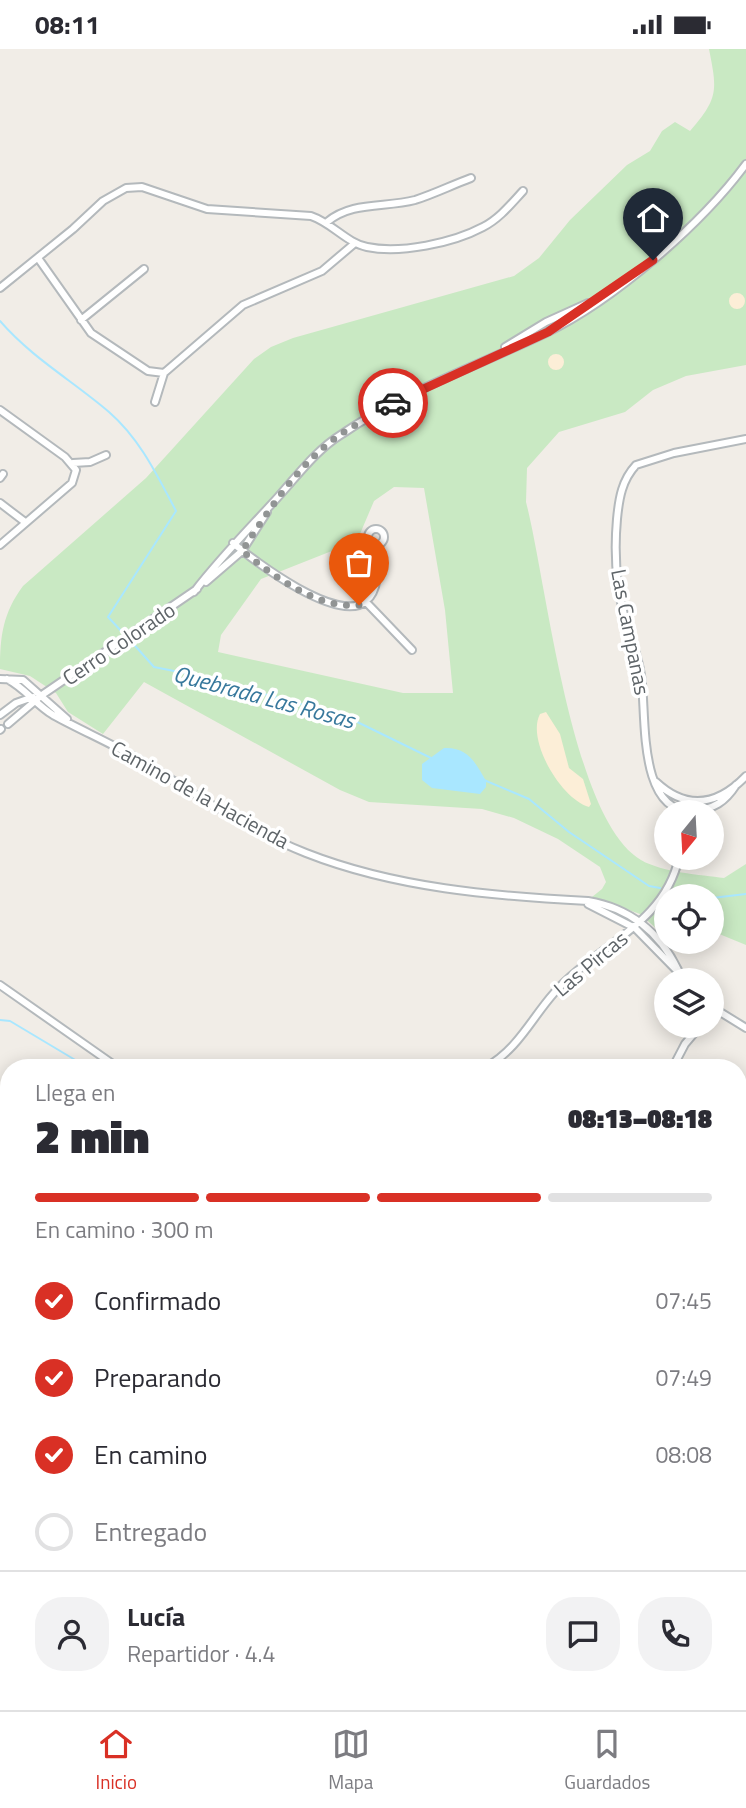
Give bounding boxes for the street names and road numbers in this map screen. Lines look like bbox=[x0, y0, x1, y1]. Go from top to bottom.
street label: Las Campanas bbox=[603, 566, 659, 698]
street label: Cerro Colorado bbox=[56, 594, 181, 693]
street label: Camino de la Hacienda bbox=[106, 732, 296, 857]
street label: Las Pircas bbox=[546, 923, 635, 1004]

